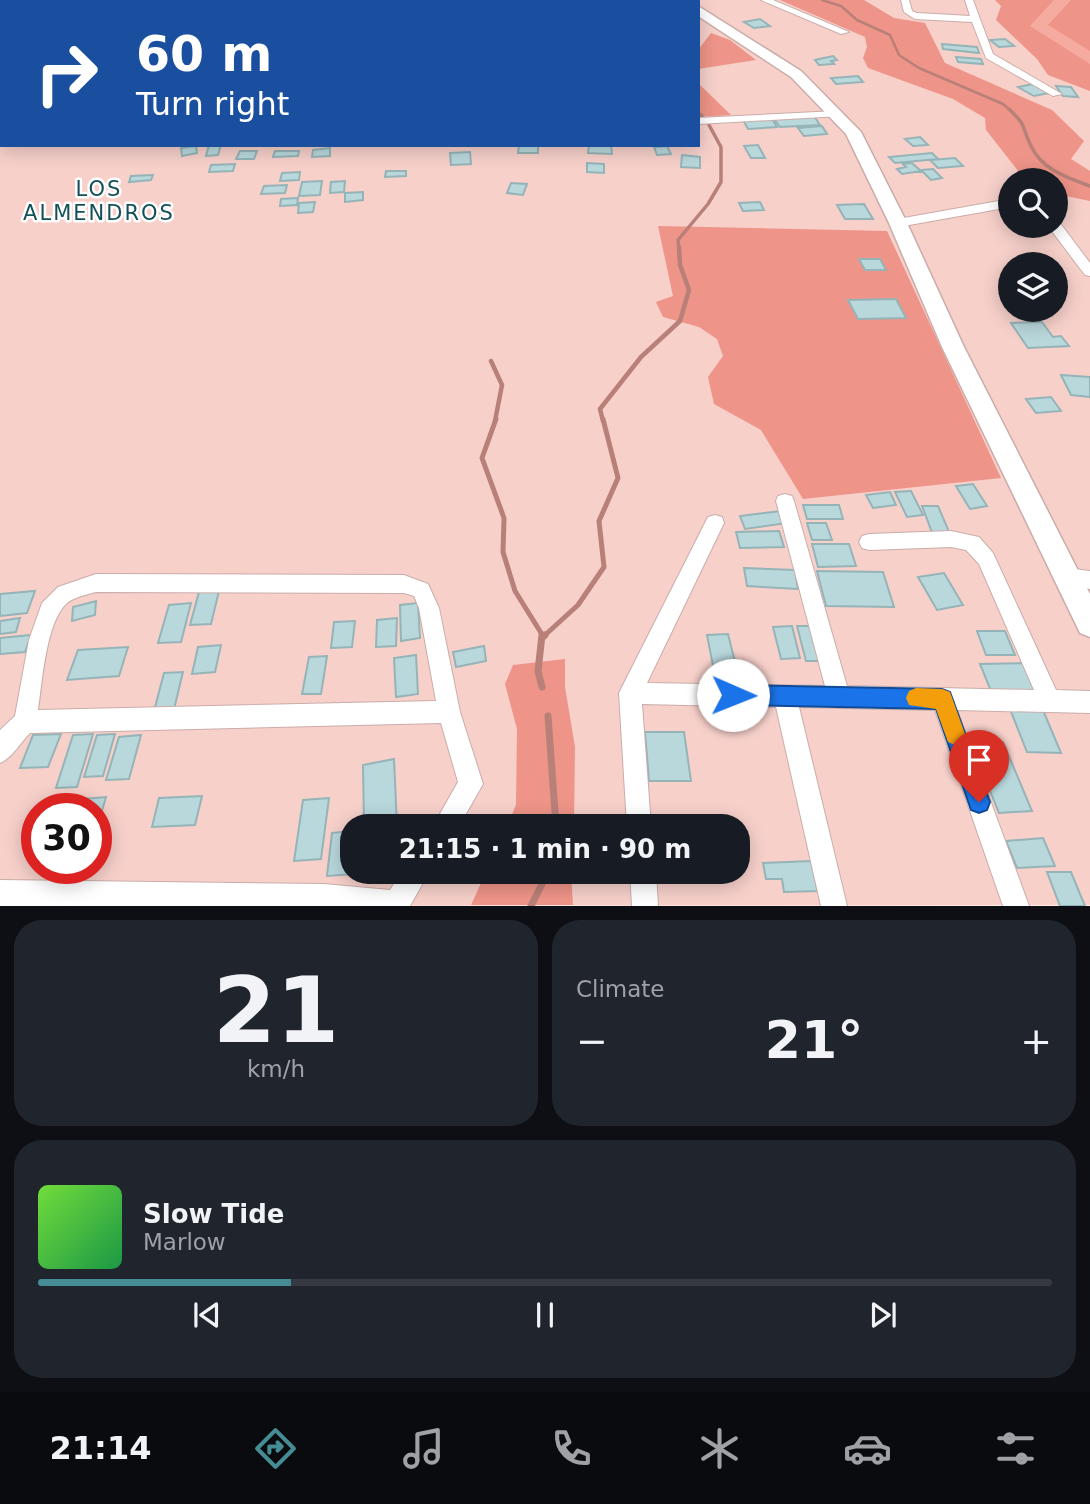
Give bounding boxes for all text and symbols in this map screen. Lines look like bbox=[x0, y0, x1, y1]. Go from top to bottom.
text: 60 m bbox=[136, 26, 272, 83]
icon: right bbox=[21, 28, 112, 119]
text: Turn right bbox=[136, 85, 289, 123]
map controls bbox=[998, 168, 1068, 322]
button: search bbox=[998, 168, 1068, 238]
district label: LOS ALMENDROS bbox=[23, 177, 175, 225]
button: layers bbox=[998, 252, 1068, 322]
position arrow bbox=[696, 658, 770, 732]
pin bbox=[949, 730, 1009, 802]
icon: arrive bbox=[960, 741, 998, 779]
speed limit sign: 30 bbox=[21, 793, 112, 884]
text: 21:15 · 1 min · 90 m bbox=[399, 834, 691, 864]
text: 21 bbox=[213, 958, 339, 1063]
text: Climate bbox=[576, 976, 665, 1002]
text: 21° bbox=[765, 1010, 863, 1070]
text: − bbox=[576, 1019, 608, 1063]
text: + bbox=[1020, 1019, 1052, 1063]
text: km/h bbox=[247, 1056, 305, 1082]
text: Slow Tide bbox=[143, 1199, 284, 1229]
text: Marlow bbox=[143, 1229, 226, 1255]
icon: previous bbox=[188, 1296, 226, 1334]
icon: pause bbox=[526, 1296, 564, 1334]
icon: next bbox=[864, 1296, 902, 1334]
icon: directions bbox=[251, 1424, 300, 1473]
icon: music bbox=[399, 1424, 448, 1473]
icon: phone bbox=[547, 1424, 596, 1473]
icon: climate bbox=[695, 1424, 744, 1473]
icon: car bbox=[843, 1424, 892, 1473]
icon: filters bbox=[991, 1424, 1040, 1473]
text: 21:14 bbox=[50, 1429, 151, 1467]

